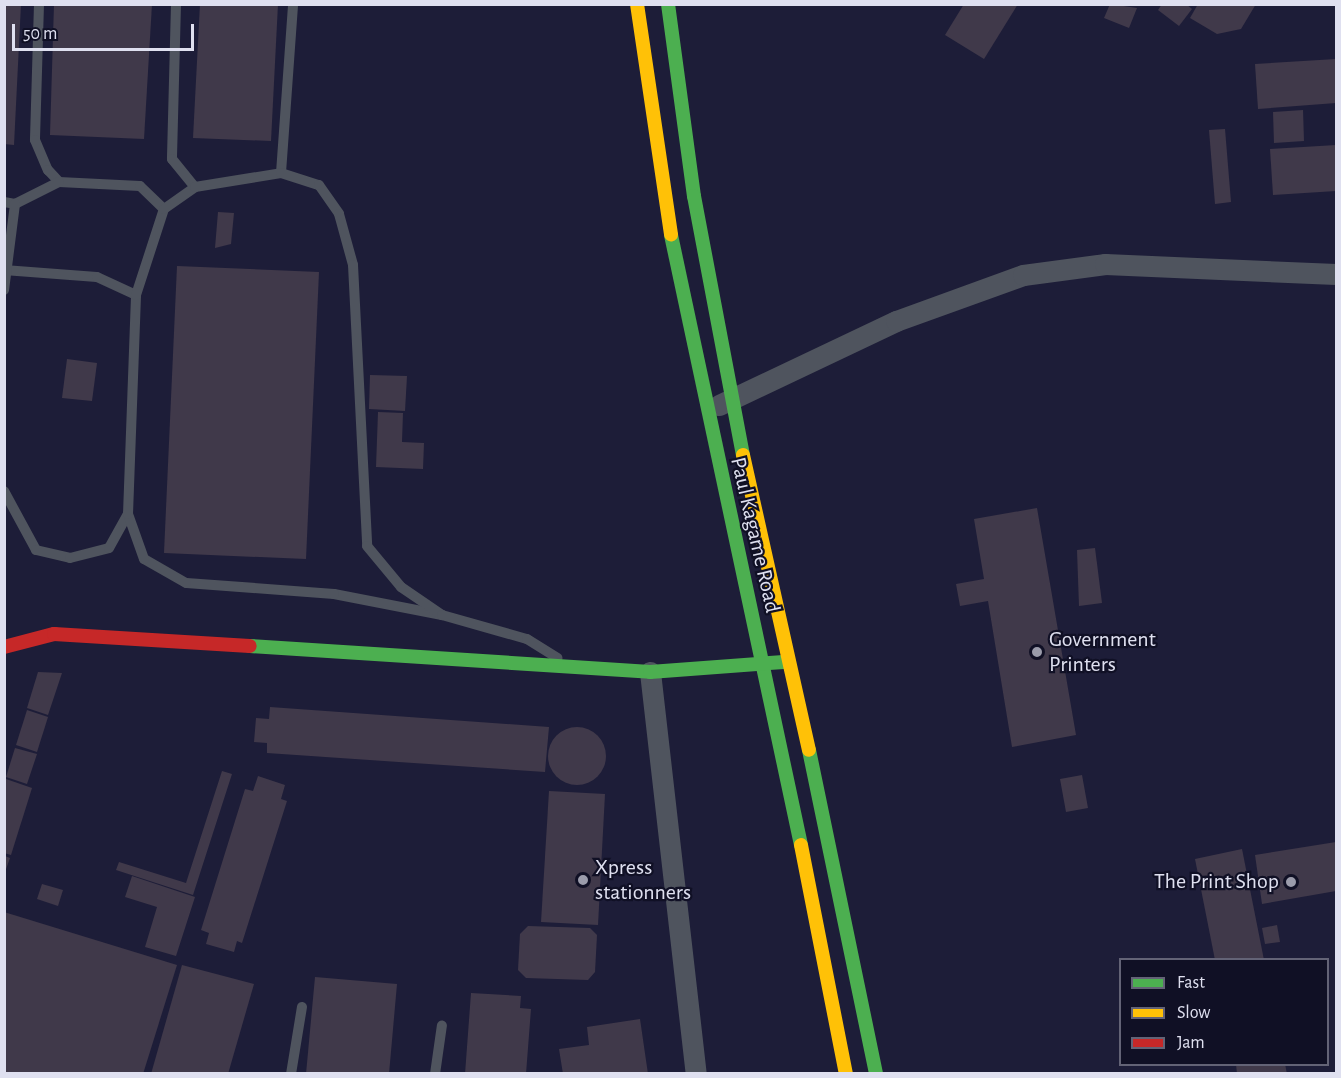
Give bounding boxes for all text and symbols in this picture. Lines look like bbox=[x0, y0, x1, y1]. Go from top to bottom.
scale bar bbox=[15, 12, 196, 50]
text: 50 m bbox=[23, 25, 57, 43]
street label: Paul Kagame Road bbox=[724, 455, 786, 615]
place label: Government Printers bbox=[1049, 626, 1156, 678]
marker: Government Printers bbox=[1030, 645, 1044, 659]
place label: Xpress stationners bbox=[595, 854, 691, 906]
place label: The Print Shop bbox=[1154, 869, 1279, 895]
marker: Xpress stationners bbox=[576, 873, 590, 887]
marker: The Print Shop bbox=[1284, 875, 1298, 889]
legend bbox=[1119, 958, 1329, 1066]
text: Fast bbox=[1177, 974, 1205, 992]
text: Slow bbox=[1177, 1004, 1210, 1022]
text: Jam bbox=[1177, 1034, 1205, 1052]

